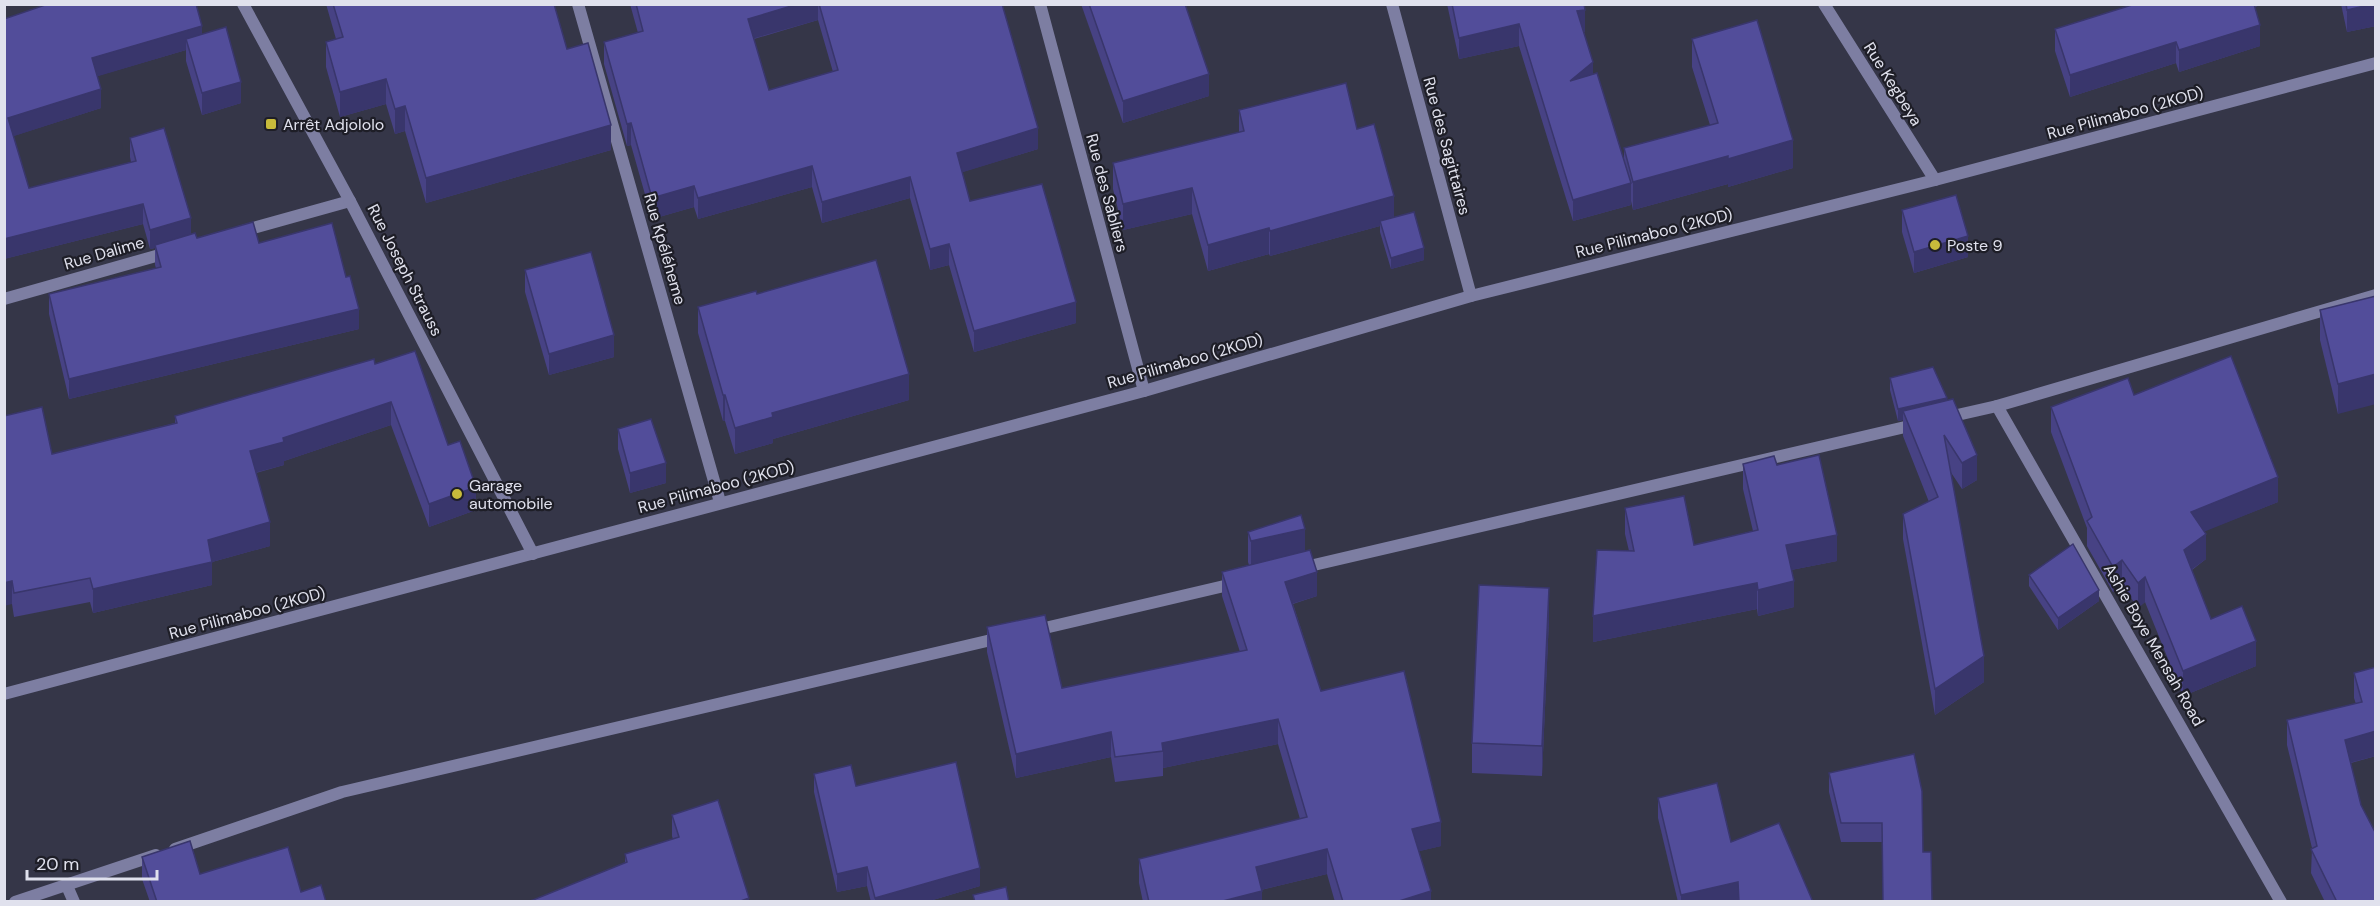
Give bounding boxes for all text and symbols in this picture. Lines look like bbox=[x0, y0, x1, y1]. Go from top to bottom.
street label: Rue Kegbeya bbox=[1859, 38, 1927, 130]
street label: Rue des Sagittaires bbox=[1418, 75, 1476, 217]
street label: Rue Pilimaboo (2KOD) bbox=[2045, 82, 2205, 144]
place label: Arrêt Adjololo bbox=[283, 114, 384, 135]
marker: Arrêt Adjololo bbox=[264, 117, 278, 131]
street label: Rue des Sabliers bbox=[1081, 131, 1133, 255]
street label: Rue Kpéléheme bbox=[639, 191, 691, 307]
street label: Rue Joseph Strauss bbox=[363, 200, 447, 340]
street label: Rue Pilimaboo (2KOD) bbox=[1573, 203, 1735, 263]
street label: Rue Dalime bbox=[61, 232, 147, 274]
place label: Poste 9 bbox=[1947, 235, 2002, 256]
marker: Poste 9 bbox=[1928, 238, 1942, 252]
street label: Rue Pilimaboo (2KOD) bbox=[1105, 329, 1265, 393]
street label: Rue Pilimaboo (2KOD) bbox=[636, 456, 796, 518]
place label: Garage automobile bbox=[469, 475, 553, 514]
marker: Garage automobile bbox=[450, 487, 464, 501]
street label: Ashie Boye Mensah Road bbox=[2099, 560, 2209, 730]
street label: Rue Pilimaboo (2KOD) bbox=[167, 582, 327, 644]
scale bar bbox=[27, 843, 158, 881]
text: 20 m bbox=[36, 852, 79, 876]

